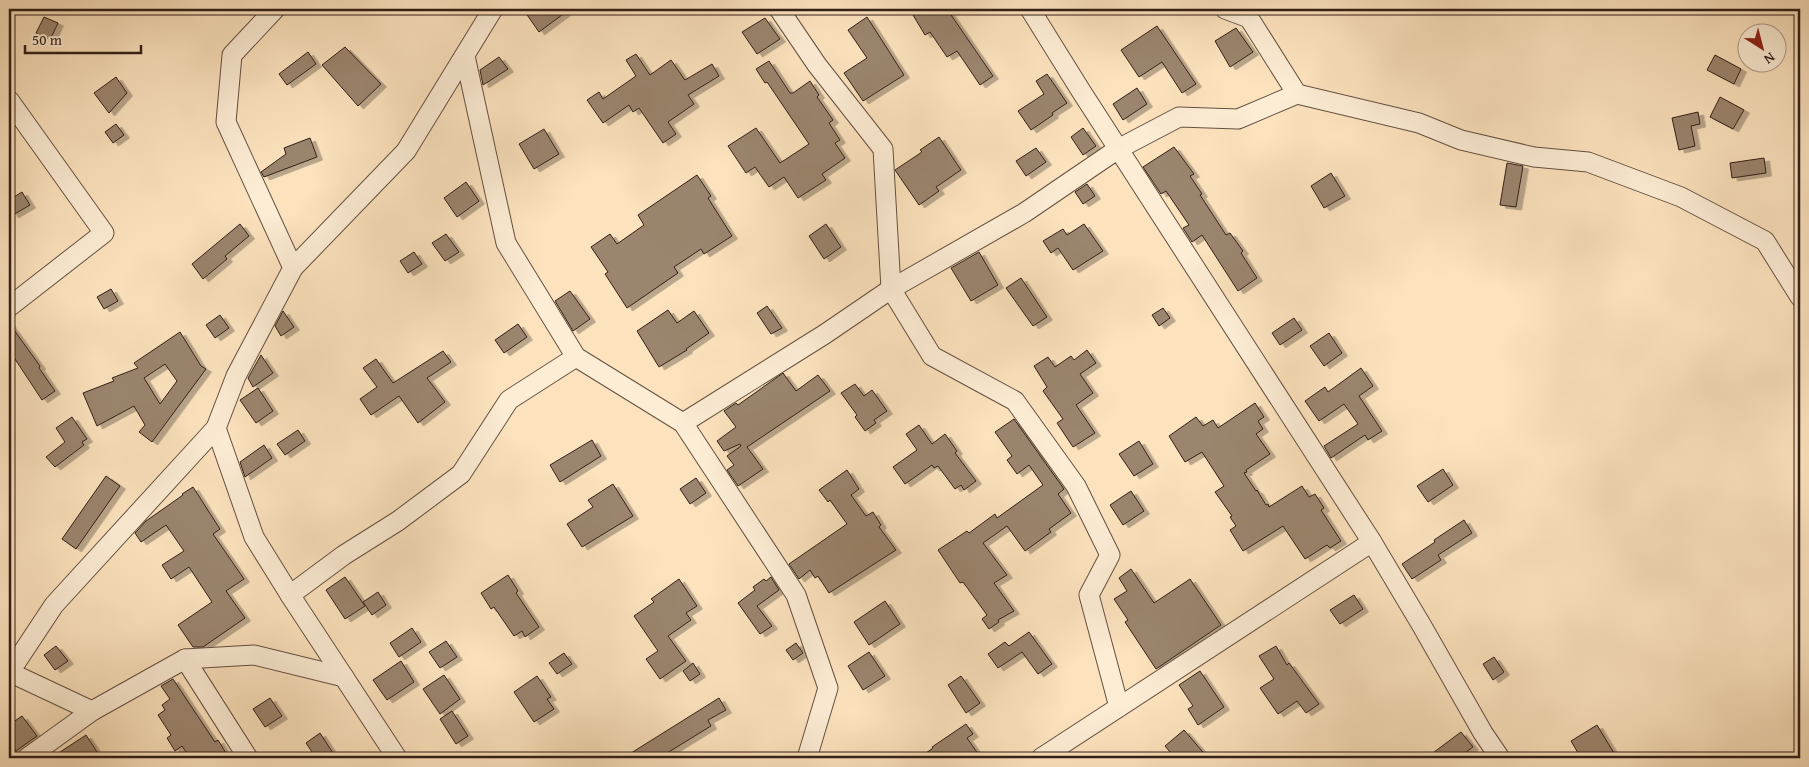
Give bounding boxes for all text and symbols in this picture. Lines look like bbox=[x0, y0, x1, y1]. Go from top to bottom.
scale bar bbox=[25, 22, 141, 54]
north arrow bbox=[1736, 22, 1786, 72]
text: 50 m bbox=[32, 29, 63, 50]
text: N bbox=[1759, 48, 1779, 70]

